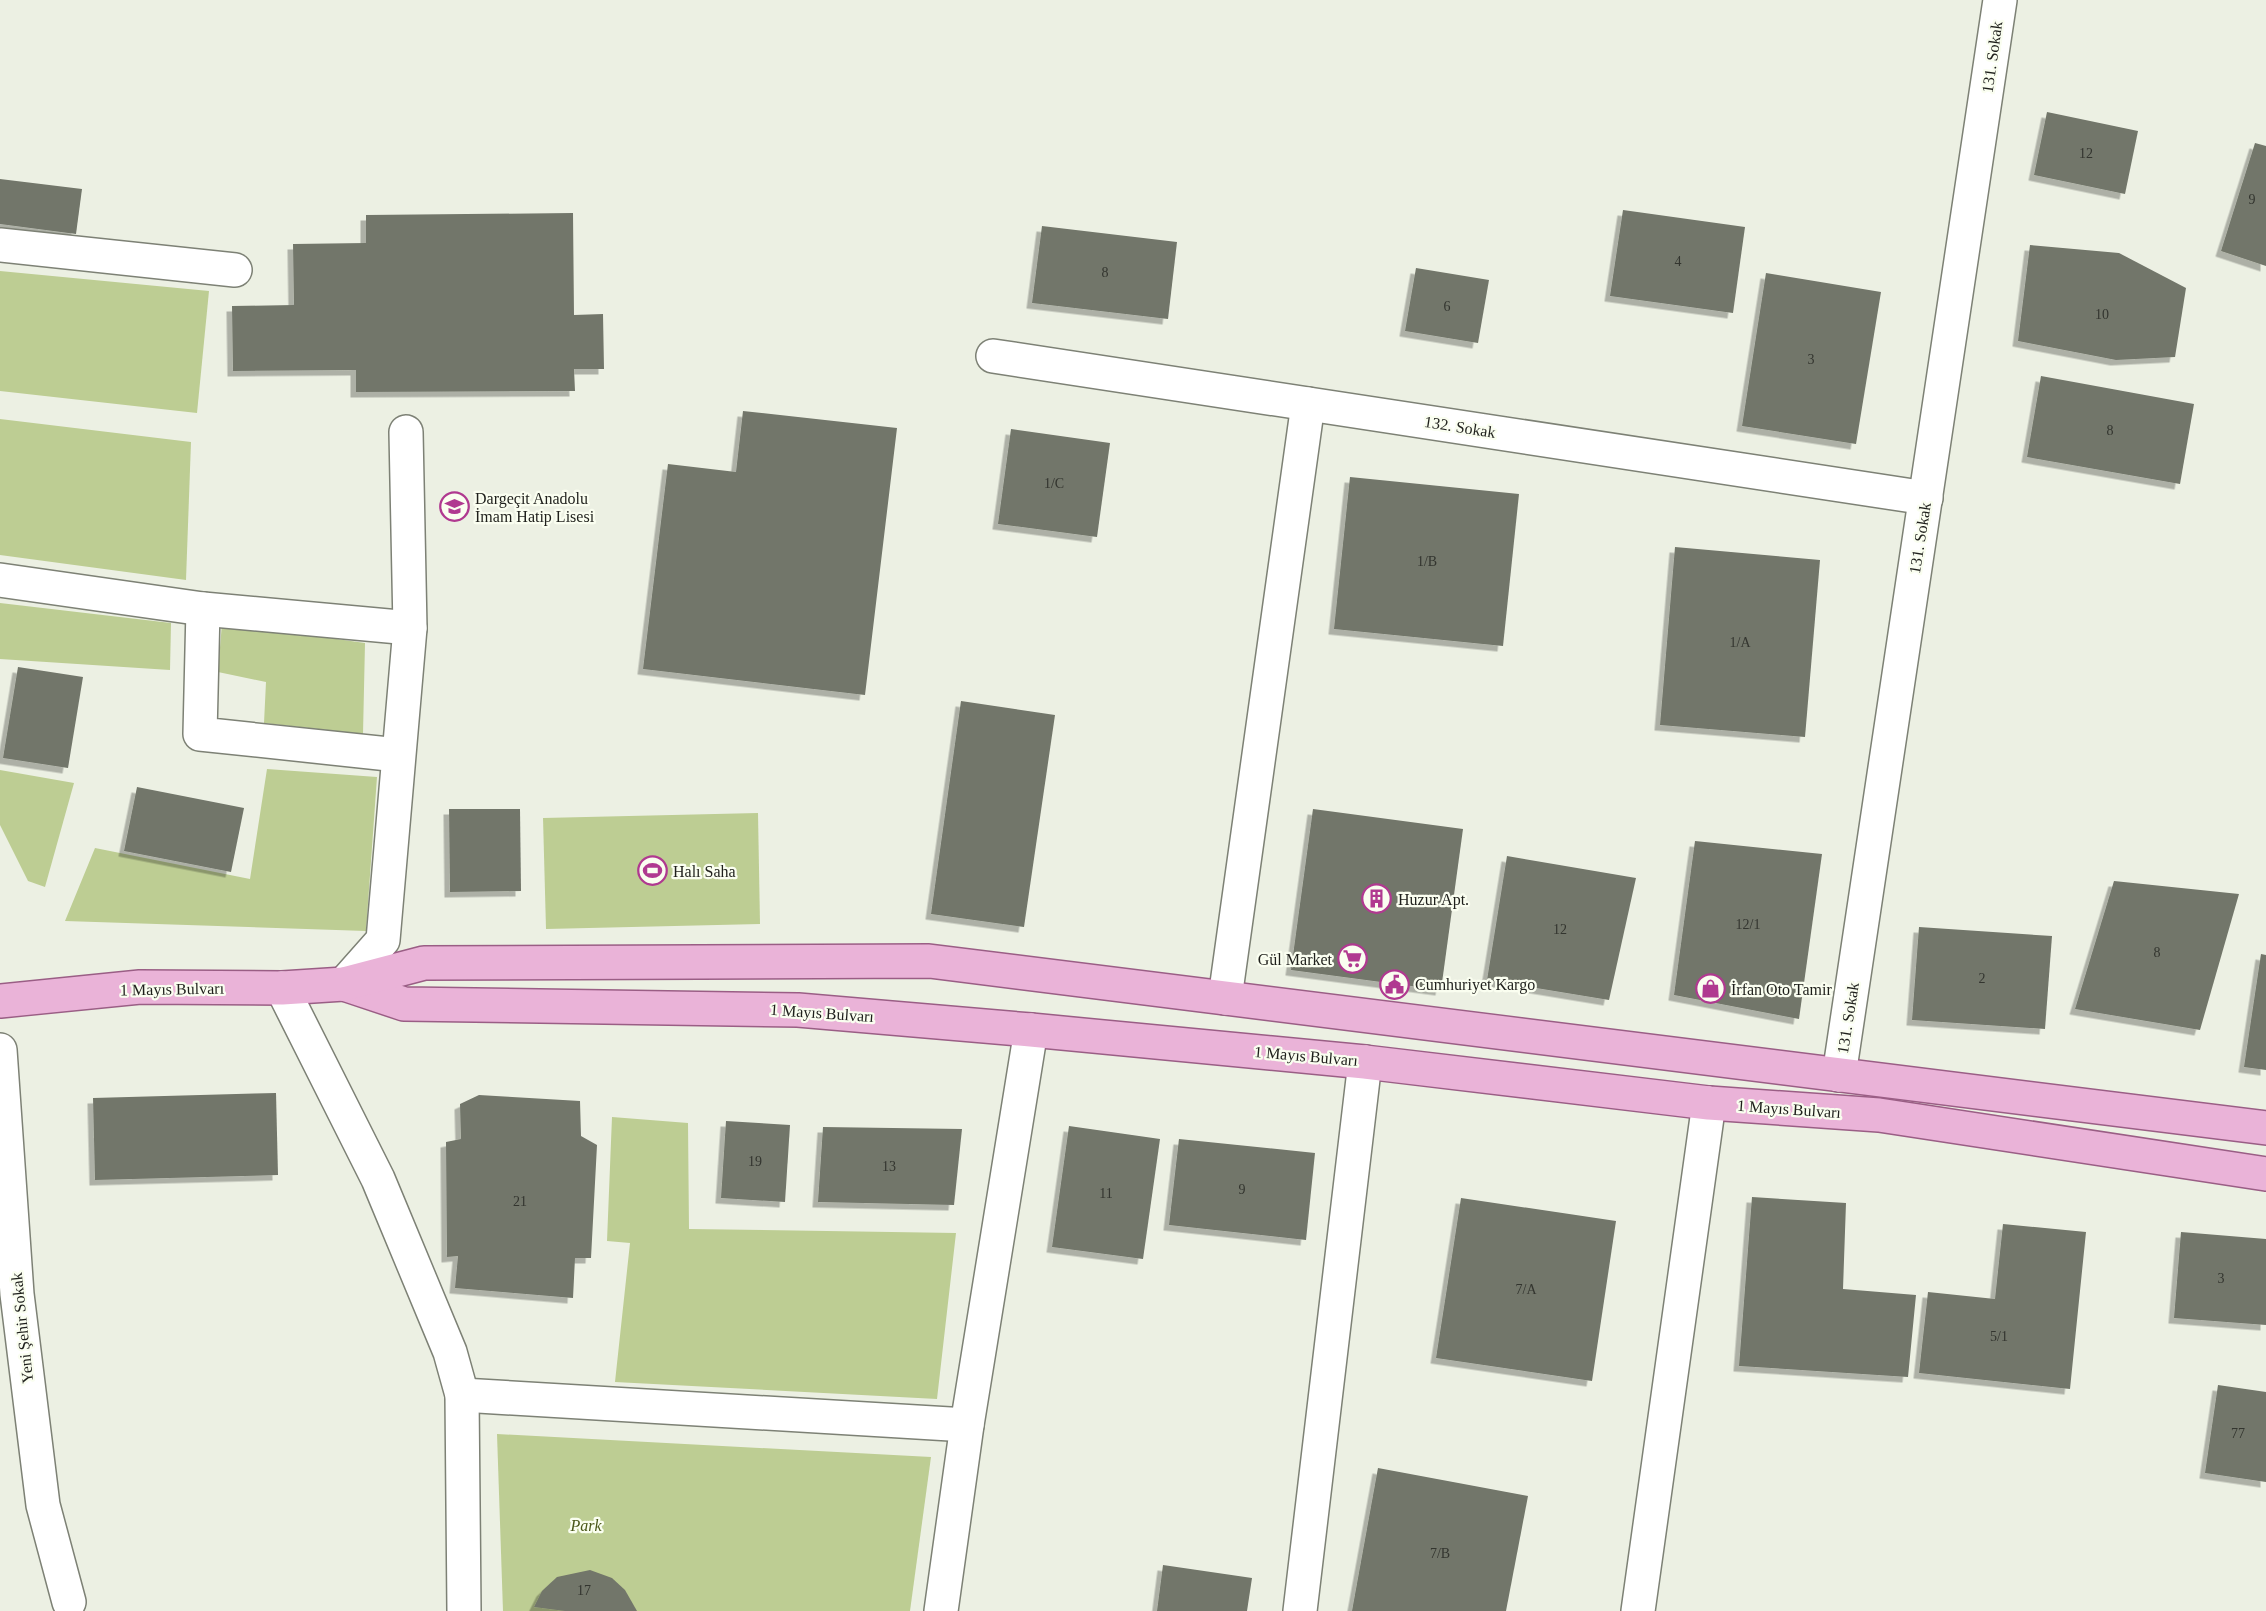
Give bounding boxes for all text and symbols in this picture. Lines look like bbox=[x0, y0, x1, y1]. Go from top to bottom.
street label: 131. Sokak bbox=[1979, 20, 2005, 94]
house number: 12 bbox=[2079, 146, 2093, 161]
house number: 9 bbox=[2249, 192, 2256, 207]
house number: 4 bbox=[1675, 254, 1682, 269]
house number: 8 bbox=[1102, 265, 1109, 280]
house number: 6 bbox=[1444, 299, 1451, 314]
house number: 10 bbox=[2095, 307, 2109, 322]
house number: 3 bbox=[1808, 352, 1815, 367]
street label: 132. Sokak bbox=[1423, 413, 1497, 441]
house number: 8 bbox=[2107, 423, 2114, 438]
house number: 1/C bbox=[1044, 476, 1064, 491]
place label: Dargeçit Anadolu İmam Hatip Lisesi bbox=[475, 490, 595, 526]
school or university icon: Dargeçit Anadolu İmam Hatip Lisesi bbox=[438, 491, 470, 523]
street label: 131. Sokak bbox=[1906, 501, 1934, 575]
house number: 1/B bbox=[1417, 554, 1437, 569]
house number: 1/A bbox=[1730, 635, 1751, 650]
sports icon: Halı Saha bbox=[636, 855, 668, 887]
place label: Halı Saha bbox=[673, 863, 736, 880]
building icon: Huzur Apt. bbox=[1361, 883, 1393, 915]
place label: Huzur Apt. bbox=[1398, 891, 1469, 909]
house number: 12/1 bbox=[1736, 917, 1760, 932]
house number: 12 bbox=[1553, 922, 1567, 937]
supermarket icon: Gül Market bbox=[1337, 943, 1369, 975]
house number: 8 bbox=[2154, 945, 2161, 960]
place label: Gül Market bbox=[1258, 951, 1333, 968]
public building icon: Cumhuriyet Kargo bbox=[1378, 968, 1410, 1000]
house number: 2 bbox=[1979, 971, 1986, 986]
shop icon: İrfan Oto Tamir bbox=[1694, 973, 1726, 1005]
place label: Cumhuriyet Kargo bbox=[1415, 976, 1535, 994]
street label: 1 Mayıs Bulvarı bbox=[120, 980, 225, 999]
place label: İrfan Oto Tamir bbox=[1731, 981, 1832, 998]
street label: 131. Sokak bbox=[1834, 981, 1862, 1055]
street label: 1 Mayıs Bulvarı bbox=[769, 1001, 875, 1026]
street label: 1 Mayıs Bulvarı bbox=[1253, 1043, 1359, 1070]
street label: 1 Mayıs Bulvarı bbox=[1736, 1097, 1842, 1122]
house number: 19 bbox=[748, 1154, 762, 1169]
house number: 13 bbox=[882, 1159, 896, 1174]
house number: 9 bbox=[1239, 1182, 1246, 1197]
house number: 11 bbox=[1099, 1186, 1113, 1201]
house number: 21 bbox=[513, 1194, 527, 1209]
house number: 3 bbox=[2218, 1271, 2225, 1286]
street label: Yeni Şehir Sokak bbox=[8, 1272, 37, 1384]
house number: 7/A bbox=[1516, 1282, 1537, 1297]
house number: 5/1 bbox=[1990, 1329, 2008, 1344]
house number: 77 bbox=[2231, 1426, 2245, 1441]
park label: Park bbox=[569, 1517, 602, 1534]
house number: 7/B bbox=[1430, 1546, 1450, 1561]
house number: 17 bbox=[577, 1583, 591, 1598]

